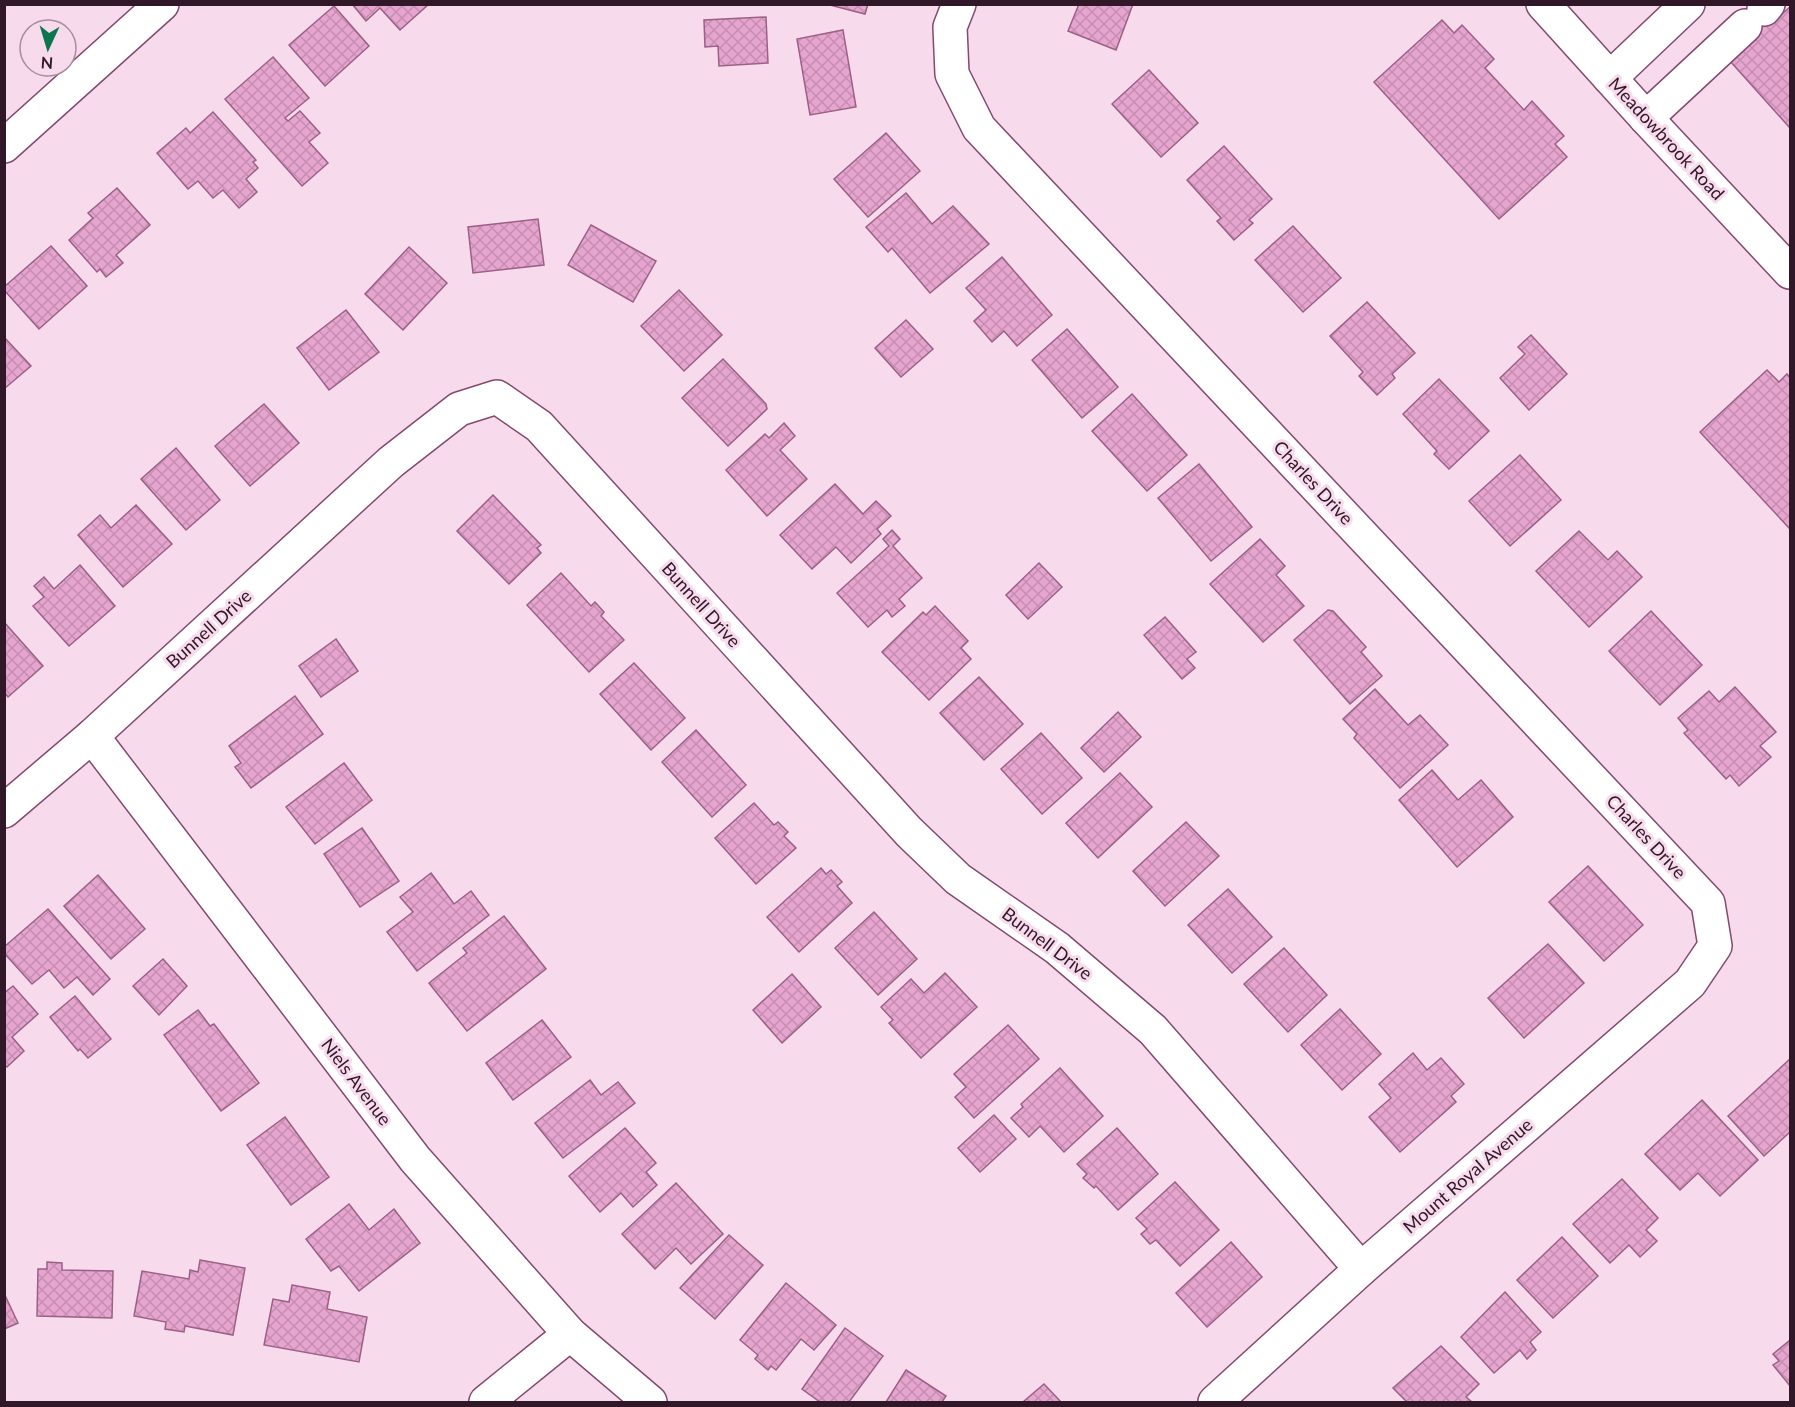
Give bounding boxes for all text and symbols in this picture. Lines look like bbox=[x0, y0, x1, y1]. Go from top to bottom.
north arrow bbox=[18, 18, 78, 78]
text: N bbox=[40, 54, 54, 73]
street label: Meadowbrook Road bbox=[1604, 72, 1729, 204]
street label: Charles Drive bbox=[1269, 436, 1358, 529]
street label: Bunnell Drive bbox=[658, 557, 746, 651]
street label: Bunnell Drive bbox=[161, 584, 255, 672]
street label: Charles Drive bbox=[1602, 790, 1691, 883]
street label: Bunnell Drive bbox=[998, 902, 1097, 984]
street label: Niels Avenue bbox=[317, 1034, 397, 1129]
street label: Mount Royal Avenue bbox=[1398, 1113, 1537, 1237]

